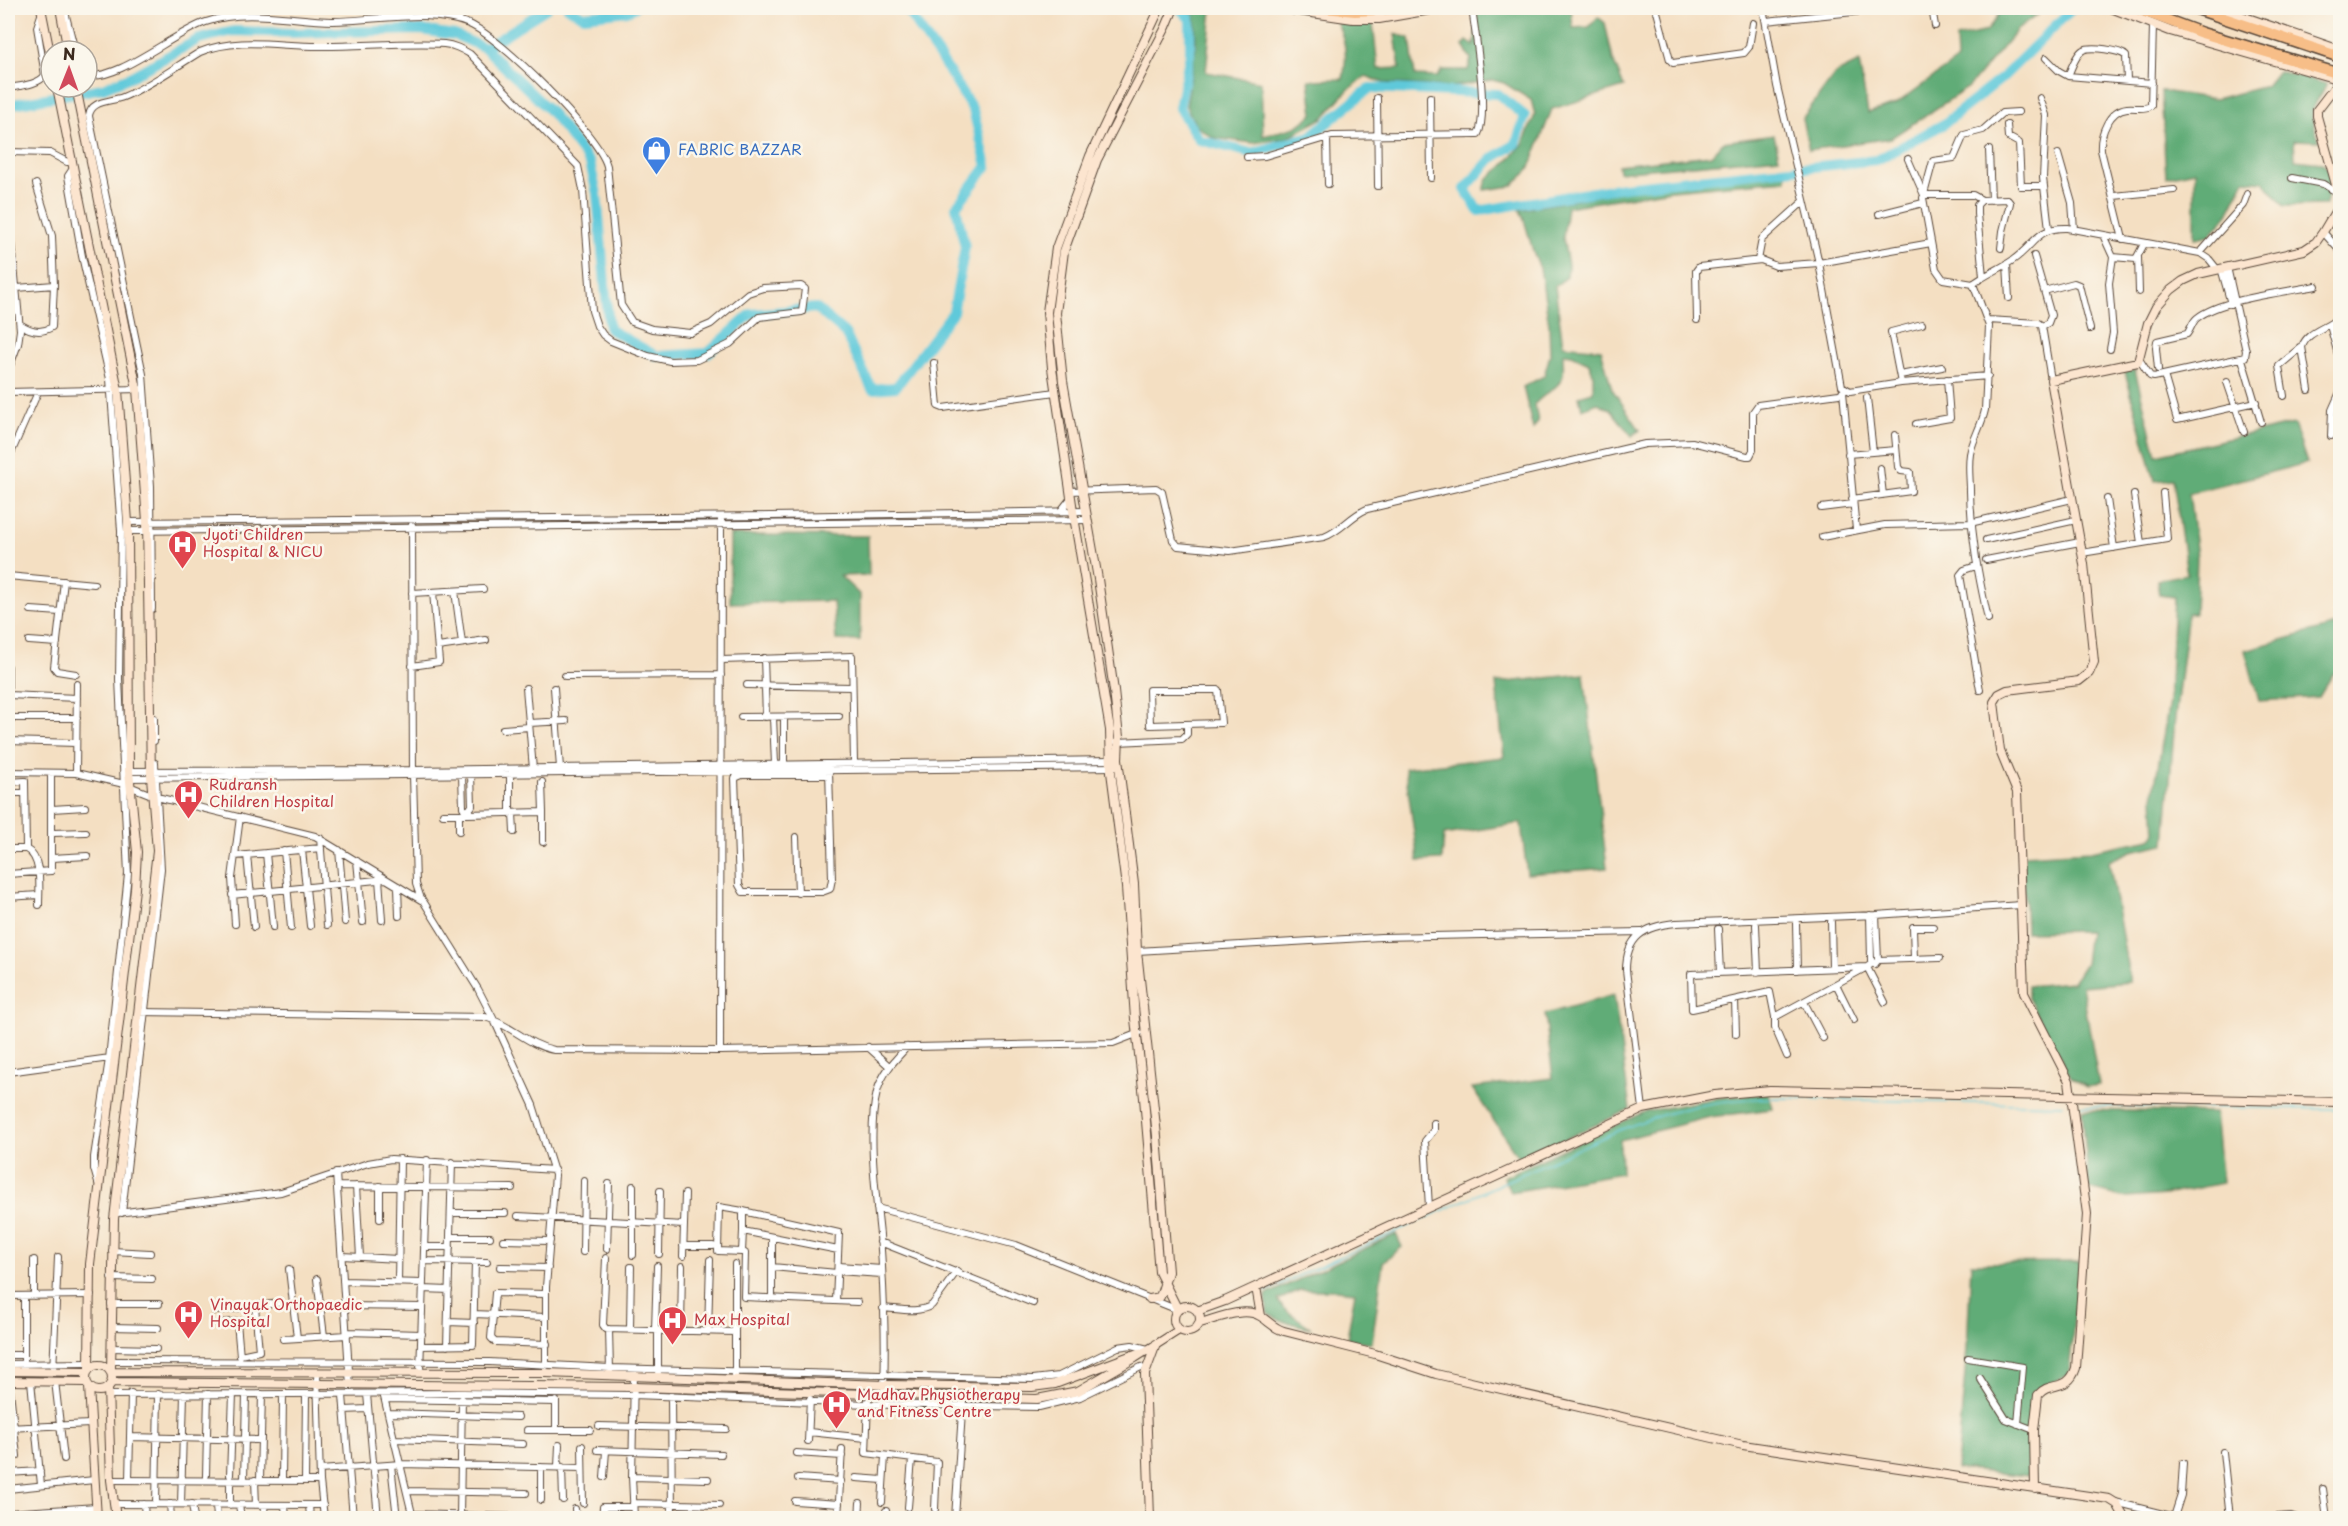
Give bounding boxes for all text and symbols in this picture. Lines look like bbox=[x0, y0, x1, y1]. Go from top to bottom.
north arrow bbox=[39, 39, 99, 99]
text: N bbox=[63, 41, 76, 65]
shop icon: FABRIC BAZZAR bbox=[641, 134, 673, 176]
place label: FABRIC BAZZAR bbox=[678, 137, 802, 160]
place label: Jyoti Children Hospital & NICU bbox=[203, 522, 323, 562]
hospital icon: Jyoti Children Hospital & NICU bbox=[166, 528, 198, 570]
place label: Rudransh Children Hospital bbox=[209, 772, 334, 812]
hospital icon: Rudransh Children Hospital bbox=[172, 778, 204, 820]
place label: Vinayak Orthopaedic Hospital bbox=[210, 1292, 363, 1332]
hospital icon: Vinayak Orthopaedic Hospital bbox=[173, 1298, 205, 1340]
hospital icon: Max Hospital bbox=[657, 1304, 689, 1346]
place label: Max Hospital bbox=[694, 1307, 790, 1330]
place label: Madhav Physiotherapy and Fitness Centre bbox=[857, 1382, 1021, 1422]
hospital icon: Madhav Physiotherapy and Fitness Centre bbox=[820, 1388, 852, 1430]

